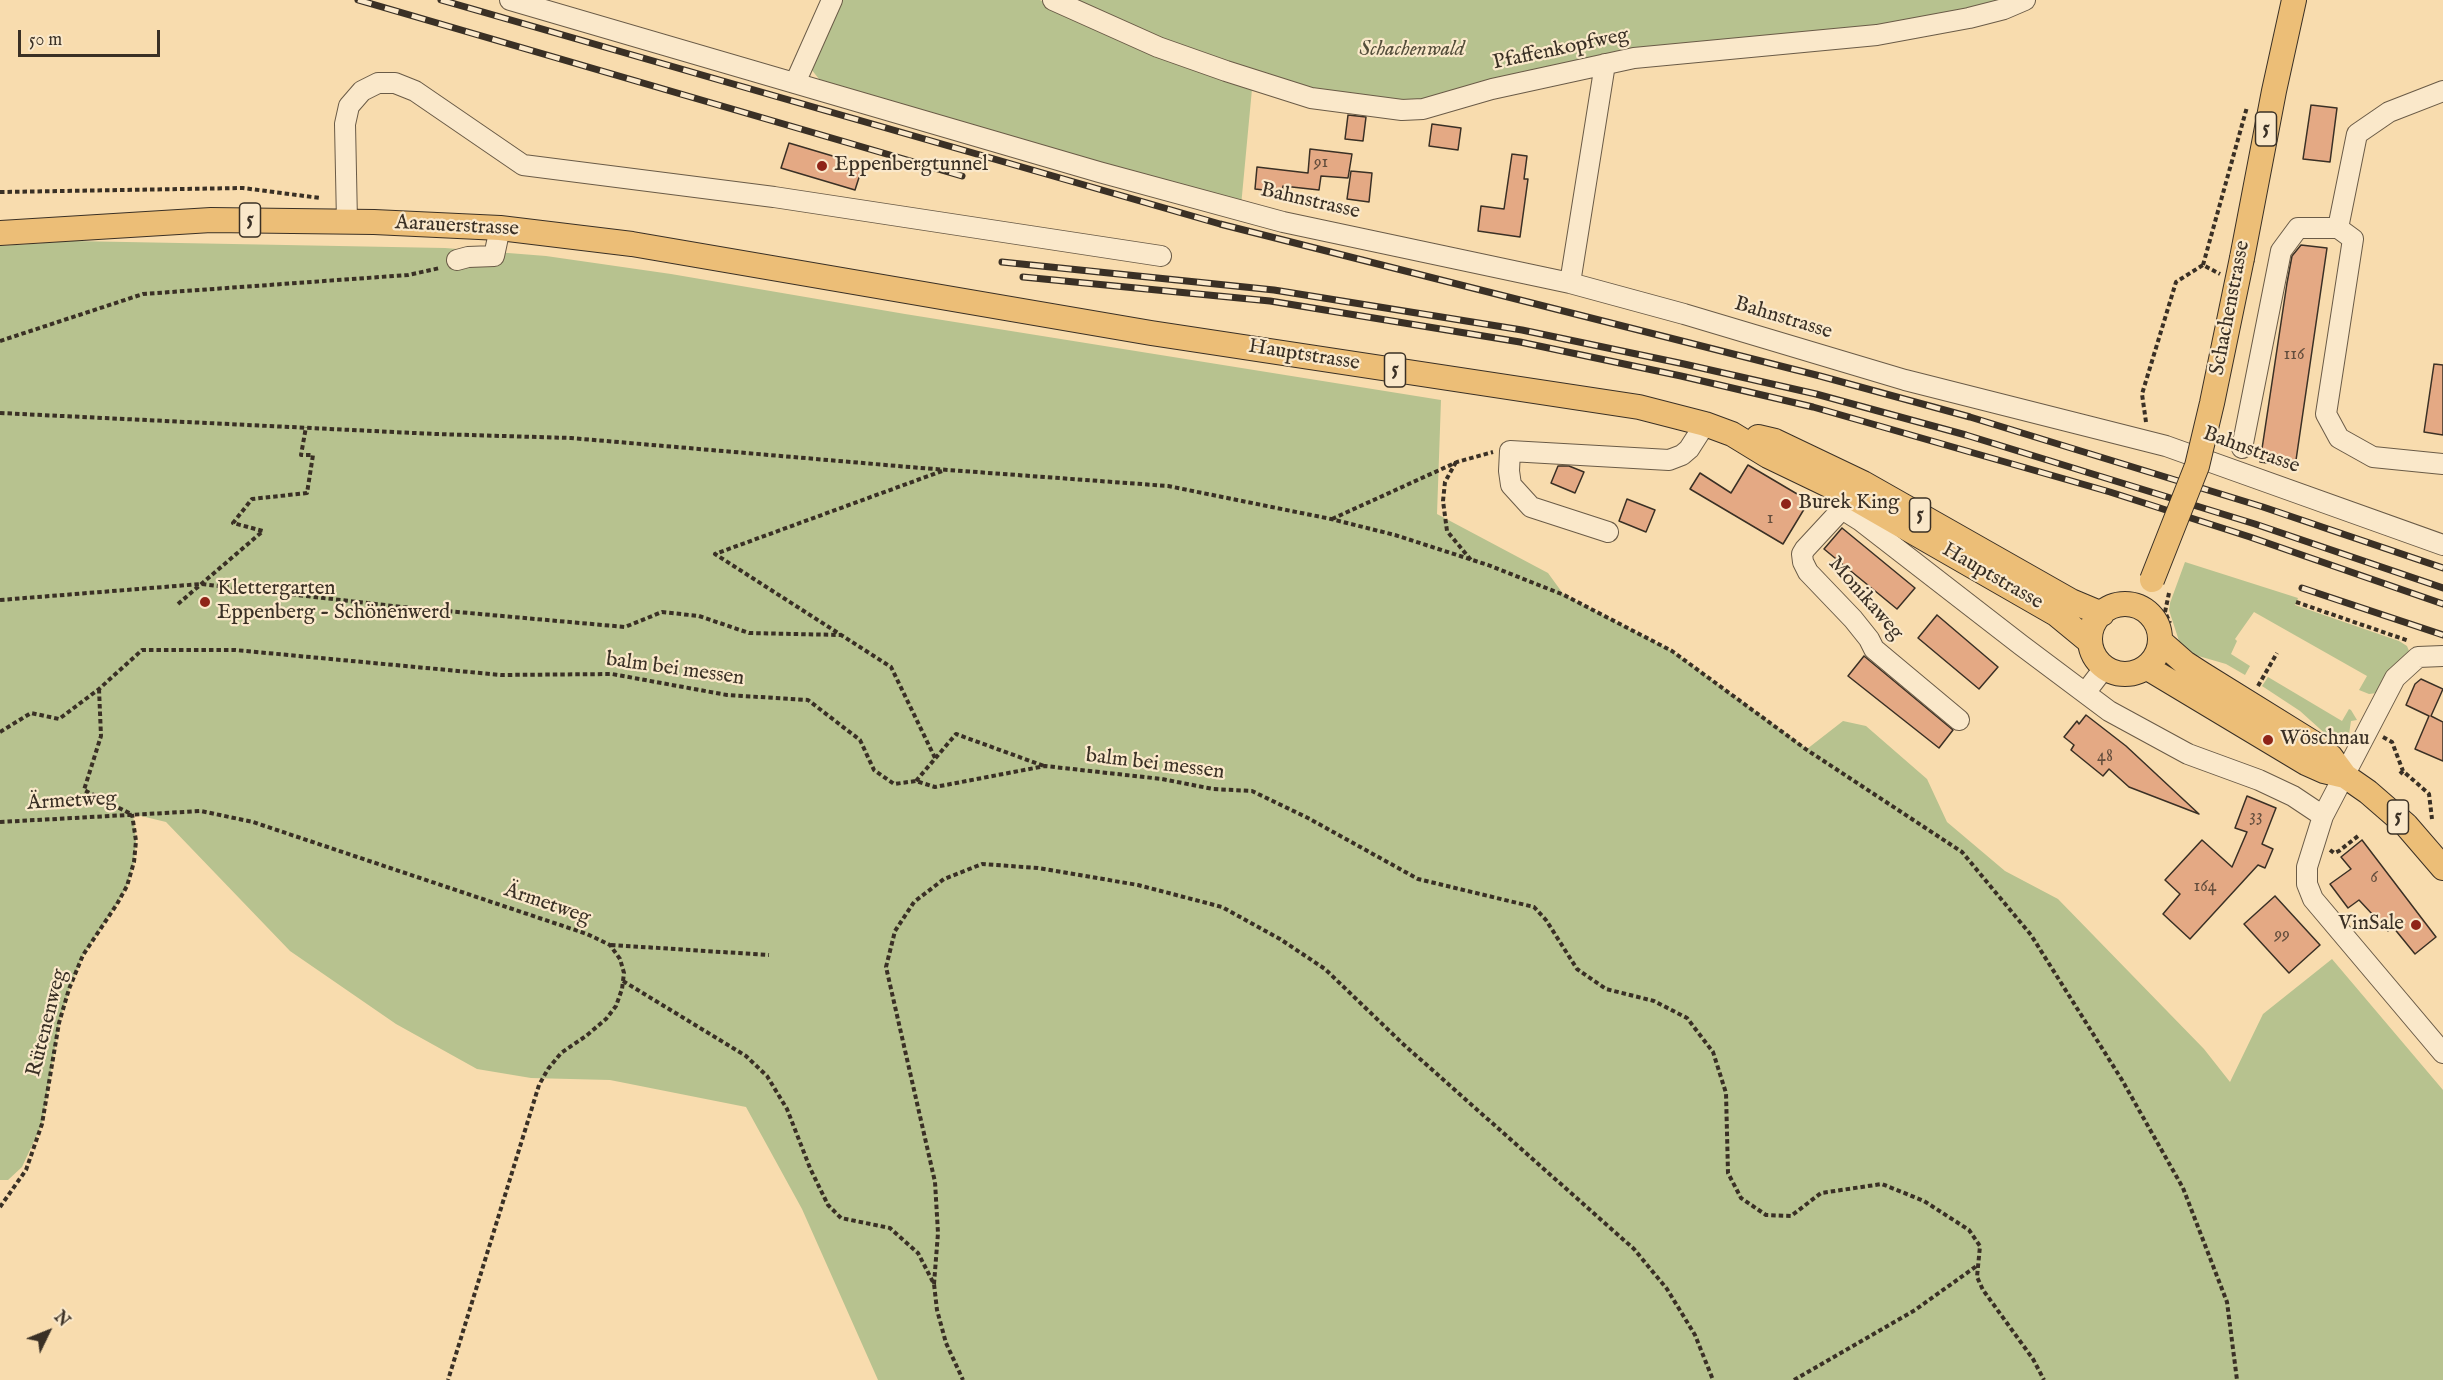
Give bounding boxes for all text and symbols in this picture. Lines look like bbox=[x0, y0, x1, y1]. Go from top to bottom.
scale bar bbox=[21, 18, 164, 56]
street label: Pfaffenkopfweg bbox=[1491, 23, 1631, 77]
text: 50 m bbox=[29, 29, 62, 52]
park label: Schachenwald bbox=[1359, 38, 1465, 64]
road number: 5 bbox=[2256, 112, 2276, 146]
house number: 91 bbox=[1314, 152, 1328, 174]
place label: Eppenbergtunnel bbox=[834, 153, 988, 179]
marker: Eppenbergtunnel bbox=[815, 159, 829, 173]
street label: Bahnstrasse bbox=[1258, 178, 1362, 226]
road number: 5 bbox=[240, 203, 260, 237]
street label: Aarauerstrasse bbox=[394, 211, 520, 243]
street label: Schachenstrasse bbox=[2206, 238, 2256, 378]
street label: Bahnstrasse bbox=[1731, 292, 1835, 346]
street label: Hauptstrasse bbox=[1247, 335, 1361, 377]
house number: 116 bbox=[2283, 344, 2305, 366]
road number: 5 bbox=[1384, 353, 1406, 387]
street label: Bahnstrasse bbox=[2199, 422, 2303, 480]
place label: Burek King bbox=[1798, 491, 1899, 517]
marker: Burek King bbox=[1779, 497, 1793, 511]
road number: 5 bbox=[1910, 498, 1930, 532]
house number: 1 bbox=[1767, 508, 1773, 530]
street label: Hauptstrasse bbox=[1937, 538, 2047, 616]
street label: Monikaweg bbox=[1822, 552, 1908, 646]
place label: Klettergarten Eppenberg - Schönenwerd bbox=[217, 577, 450, 627]
marker: Klettergarten Eppenberg - Schönenwerd bbox=[198, 595, 212, 609]
street label: balm bei messen bbox=[604, 648, 746, 692]
place label: Wöschnau bbox=[2280, 727, 2370, 753]
marker: Wöschnau bbox=[2261, 733, 2275, 747]
street label: balm bei messen bbox=[1084, 744, 1226, 786]
house number: 48 bbox=[2097, 746, 2113, 768]
street label: Ärmetweg bbox=[27, 787, 117, 817]
road number: 5 bbox=[2388, 800, 2408, 834]
house number: 33 bbox=[2249, 806, 2263, 828]
house number: 6 bbox=[2370, 867, 2378, 889]
house number: 164 bbox=[2193, 876, 2217, 898]
street label: Ärmetweg bbox=[501, 878, 593, 932]
place label: VinSale bbox=[2338, 912, 2404, 938]
marker: VinSale bbox=[2409, 918, 2423, 932]
house number: 99 bbox=[2274, 924, 2290, 946]
street label: Rütenenweg bbox=[22, 967, 74, 1079]
north arrow bbox=[18, 1302, 78, 1362]
text: N bbox=[49, 1308, 73, 1332]

